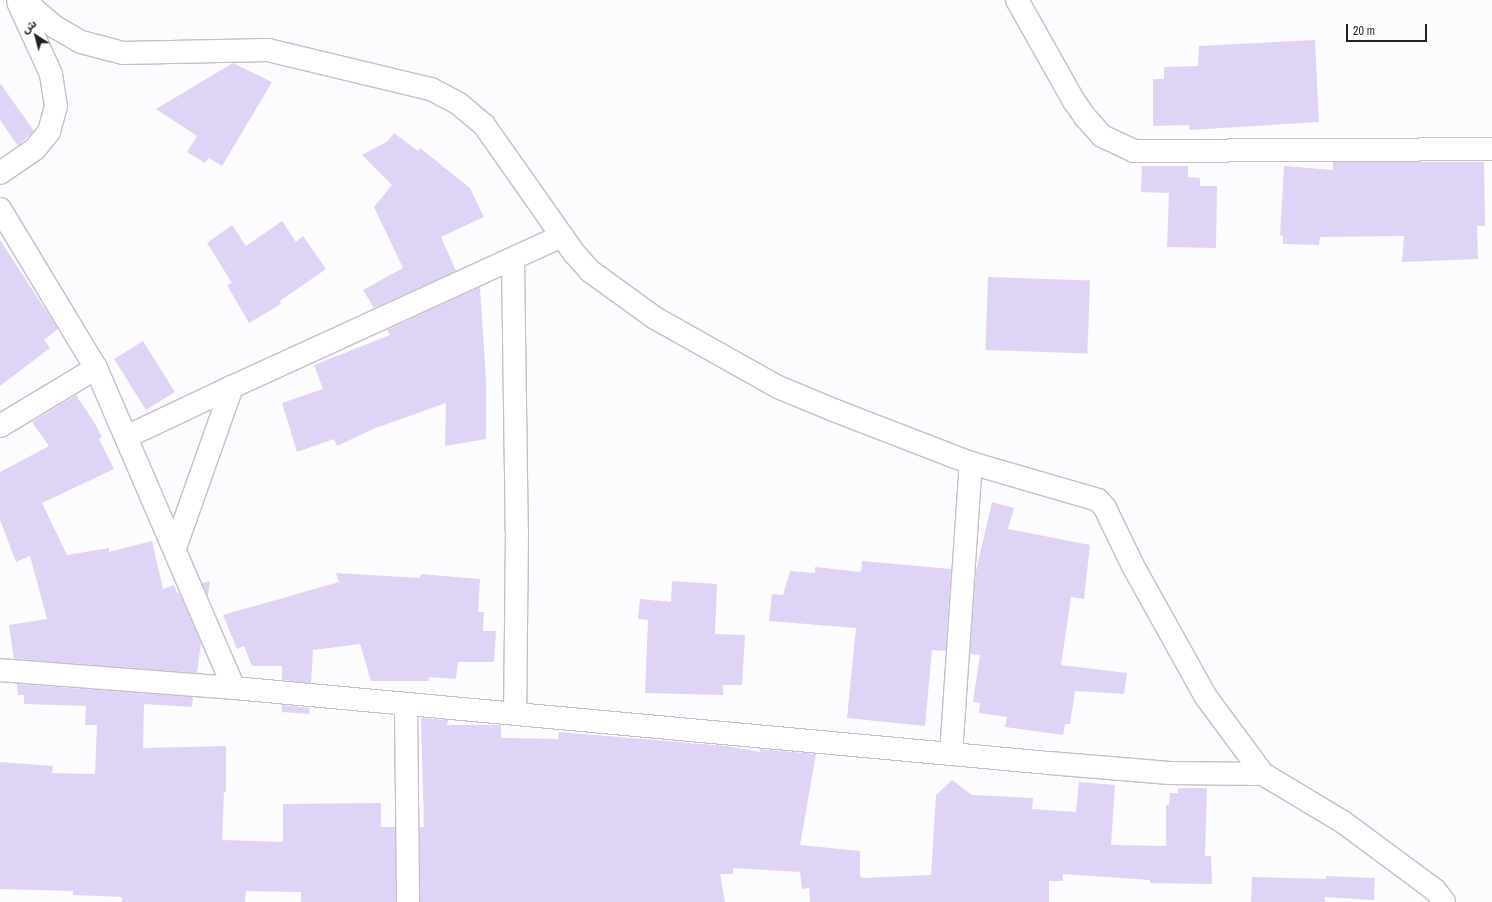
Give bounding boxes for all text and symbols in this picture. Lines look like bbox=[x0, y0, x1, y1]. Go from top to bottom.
north arrow bbox=[16, 16, 56, 56]
text: ش bbox=[19, 16, 39, 36]
scale bar bbox=[1348, 16, 1429, 42]
text: 20 m bbox=[1353, 23, 1375, 39]

